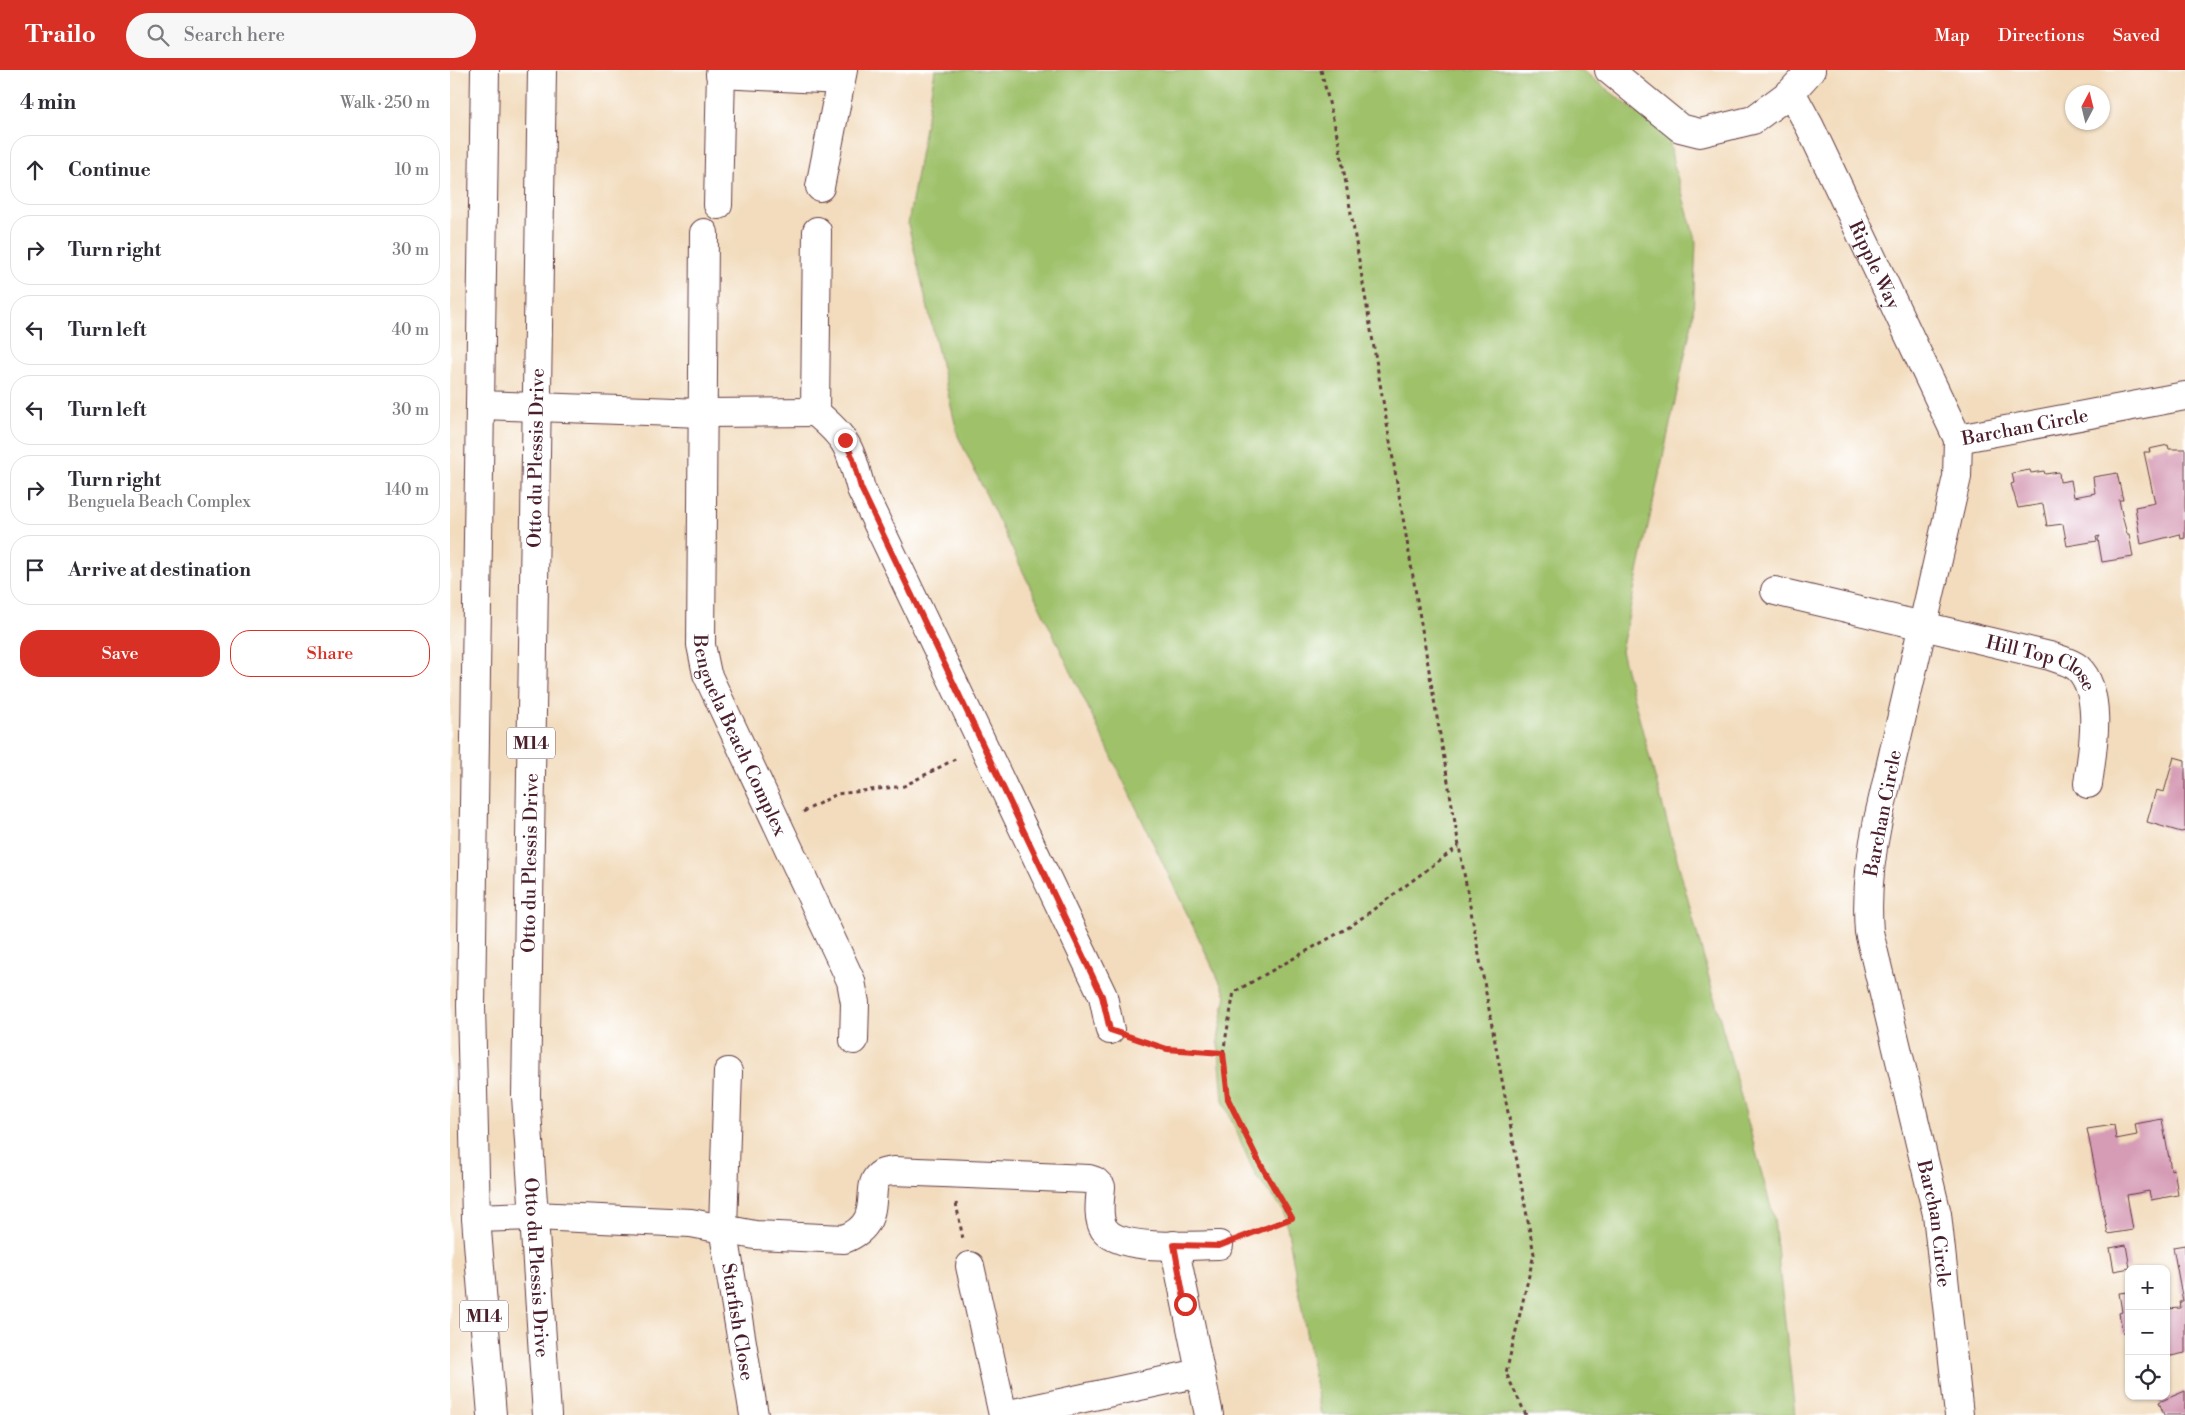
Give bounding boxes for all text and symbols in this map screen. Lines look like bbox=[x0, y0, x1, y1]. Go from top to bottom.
search box bbox=[126, 13, 476, 58]
text: Trailo bbox=[25, 20, 96, 50]
icon: search bbox=[144, 21, 172, 49]
text: Search here bbox=[184, 23, 285, 47]
text: Map bbox=[1934, 24, 1970, 47]
text: Directions bbox=[1998, 24, 2085, 47]
text: Saved bbox=[2113, 24, 2160, 47]
north arrow bbox=[2065, 85, 2110, 130]
text: 4 min bbox=[20, 90, 76, 116]
text: Walk · 250 m bbox=[340, 93, 430, 113]
icon: ahead bbox=[21, 156, 49, 184]
text: Continue bbox=[68, 158, 151, 182]
text: 10 m bbox=[395, 160, 429, 180]
street label: Ripple Way bbox=[1843, 217, 1906, 314]
icon: right bbox=[21, 236, 49, 264]
text: Turn right bbox=[68, 238, 161, 262]
text: 30 m bbox=[392, 240, 429, 260]
icon: left bbox=[21, 316, 49, 344]
text: Turn left bbox=[68, 318, 147, 342]
text: 40 m bbox=[392, 320, 429, 340]
street label: Otto du Plessis Drive bbox=[522, 368, 550, 548]
icon: left bbox=[21, 396, 49, 424]
text: Turn left bbox=[68, 398, 147, 422]
text: 30 m bbox=[392, 400, 429, 420]
street label: Barchan Circle bbox=[1959, 404, 2090, 451]
route end bbox=[834, 429, 857, 452]
text: Turn right bbox=[68, 468, 161, 492]
icon: right bbox=[21, 476, 49, 504]
text: 140 m bbox=[385, 480, 429, 500]
text: Benguela Beach Complex bbox=[68, 492, 251, 512]
icon: arrive bbox=[21, 556, 49, 584]
text: Arrive at destination bbox=[68, 558, 251, 582]
button: Save bbox=[20, 630, 220, 677]
button: Share bbox=[230, 630, 430, 677]
street label: Hill Top Close bbox=[1984, 630, 2101, 694]
street label: Benguela Beach Complex bbox=[688, 633, 792, 840]
road number: M14 bbox=[507, 728, 555, 758]
street label: Barchan Circle bbox=[1859, 748, 1907, 880]
street label: Otto du Plessis Drive bbox=[516, 773, 544, 953]
street label: Barchan Circle bbox=[1911, 1157, 1956, 1288]
street label: Otto du Plessis Drive bbox=[518, 1177, 554, 1358]
street label: Starfish Close bbox=[716, 1261, 759, 1382]
map controls bbox=[2125, 1265, 2170, 1400]
button: + bbox=[2125, 1265, 2170, 1310]
route start bbox=[1174, 1293, 1197, 1316]
road number: M14 bbox=[460, 1300, 508, 1332]
button: − bbox=[2125, 1310, 2170, 1355]
button: locate bbox=[2125, 1355, 2170, 1400]

